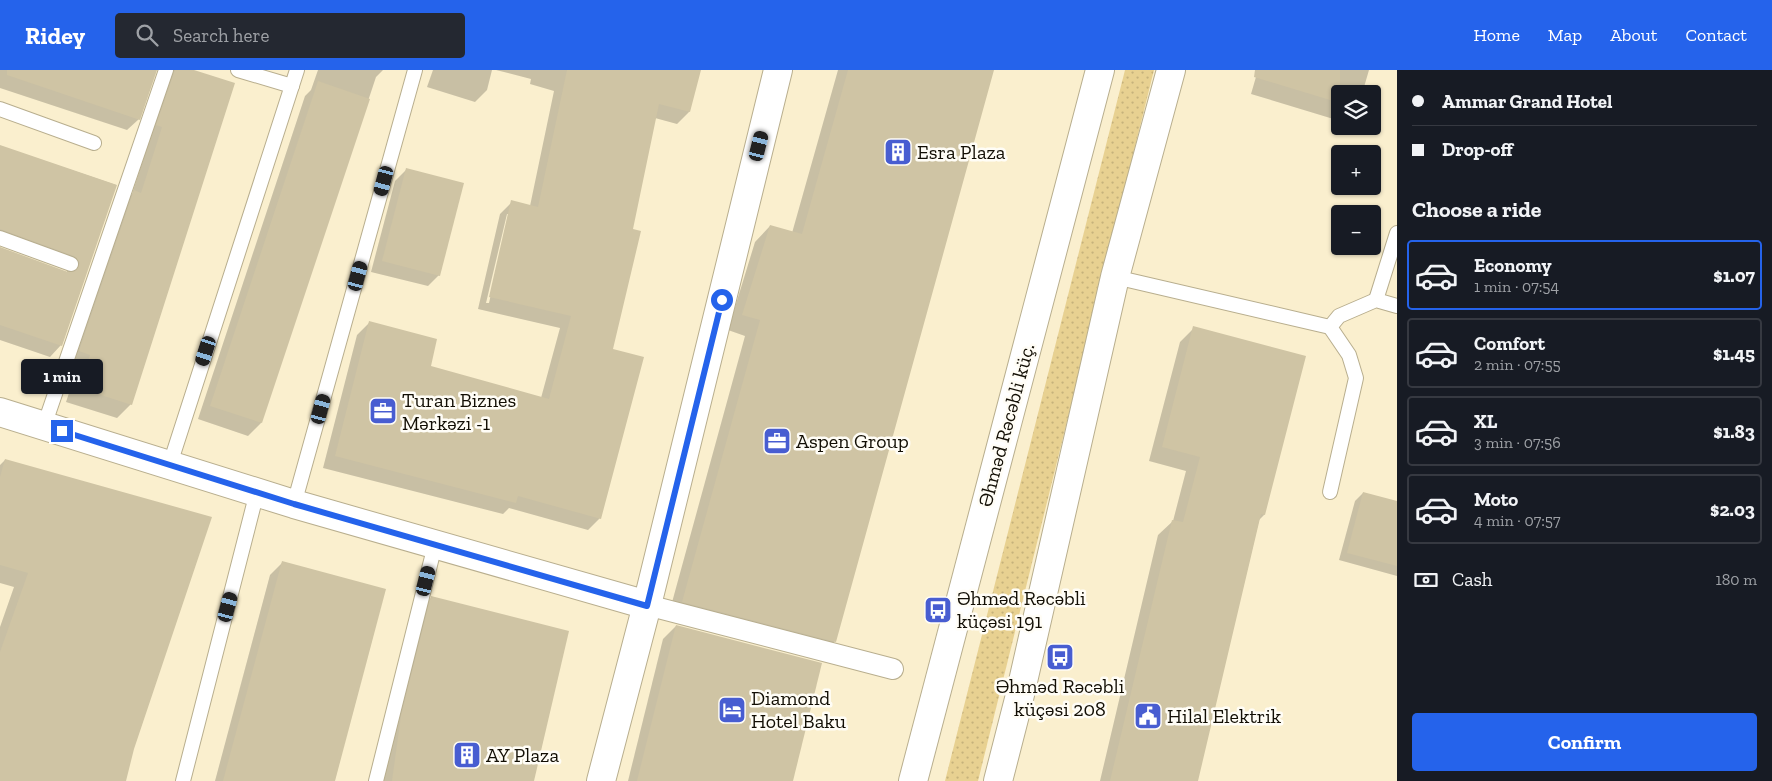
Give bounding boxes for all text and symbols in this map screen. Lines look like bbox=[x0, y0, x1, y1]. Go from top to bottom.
search box bbox=[115, 13, 465, 58]
text: Ridey bbox=[25, 21, 85, 50]
icon: search bbox=[133, 21, 161, 49]
text: Search here bbox=[173, 24, 269, 47]
text: Home bbox=[1473, 24, 1520, 46]
text: Map bbox=[1548, 24, 1582, 46]
text: About bbox=[1610, 24, 1657, 46]
text: Contact bbox=[1685, 24, 1747, 46]
map controls bbox=[1331, 85, 1381, 255]
button: layers bbox=[1331, 85, 1381, 135]
text: Ammar Grand Hotel bbox=[1442, 90, 1612, 113]
car bbox=[748, 130, 769, 162]
building icon: Esra Plaza bbox=[883, 137, 913, 167]
text: Drop-off bbox=[1442, 138, 1513, 161]
place label: Esra Plaza bbox=[917, 140, 1006, 164]
button: + bbox=[1331, 145, 1381, 195]
car bbox=[372, 165, 395, 197]
text: Choose a ride bbox=[1412, 196, 1542, 223]
button: − bbox=[1331, 205, 1381, 255]
icon: car bbox=[1414, 253, 1459, 298]
text: Economy bbox=[1474, 254, 1552, 277]
car bbox=[346, 260, 369, 292]
text: $1.07 bbox=[1713, 264, 1755, 287]
text: 1 min · 07:54 bbox=[1474, 277, 1559, 296]
route start bbox=[711, 289, 733, 311]
icon: car bbox=[1414, 331, 1459, 376]
text: Comfort bbox=[1474, 332, 1545, 355]
car bbox=[194, 334, 217, 368]
street label: Əhməd Rəcəbli küç. bbox=[973, 341, 1039, 509]
text: $1.45 bbox=[1713, 342, 1755, 365]
text: 2 min · 07:55 bbox=[1474, 355, 1561, 374]
callout: 1 min bbox=[21, 358, 103, 394]
text: 1 min bbox=[43, 367, 81, 386]
place label: Turan Biznes Mərkəzi -1 bbox=[402, 388, 516, 435]
car bbox=[309, 393, 332, 425]
office icon: Turan Biznes Mərkəzi -1 bbox=[368, 396, 398, 426]
icon: car bbox=[1414, 409, 1459, 454]
text: XL bbox=[1474, 410, 1497, 433]
route end bbox=[51, 420, 73, 442]
text: $1.83 bbox=[1713, 420, 1755, 443]
office icon: Aspen Group bbox=[762, 426, 792, 456]
place label: Aspen Group bbox=[796, 429, 909, 453]
text: 3 min · 07:56 bbox=[1474, 433, 1561, 452]
icon: car bbox=[1414, 487, 1459, 532]
text: Moto bbox=[1474, 488, 1518, 511]
text: $2.03 bbox=[1710, 498, 1755, 521]
text: 4 min · 07:57 bbox=[1474, 511, 1561, 530]
car bbox=[415, 565, 436, 597]
icon: cash bbox=[1412, 566, 1440, 594]
text: Cash bbox=[1452, 568, 1492, 591]
text: 180 m bbox=[1716, 570, 1757, 589]
place label: Əhməd Rəcəbli küçəsi 191 bbox=[957, 586, 1086, 633]
car bbox=[216, 591, 239, 623]
bus stop icon: Əhməd Rəcəbli küçəsi 191 bbox=[923, 595, 953, 625]
bus stop icon: Əhməd Rəcəbli küçəsi 208 bbox=[1045, 642, 1075, 672]
place label: Əhməd Rəcəbli küçəsi 208 bbox=[996, 674, 1125, 721]
place label: Diamond Hotel Baku bbox=[751, 686, 846, 733]
hotel icon: Diamond Hotel Baku bbox=[717, 695, 747, 725]
public building icon: Hilal Elektrik bbox=[1133, 701, 1163, 731]
place label: Hilal Elektrik bbox=[1167, 704, 1282, 728]
button: Confirm bbox=[1412, 713, 1757, 771]
building icon: AY Plaza bbox=[452, 740, 482, 770]
place label: AY Plaza bbox=[486, 743, 559, 767]

